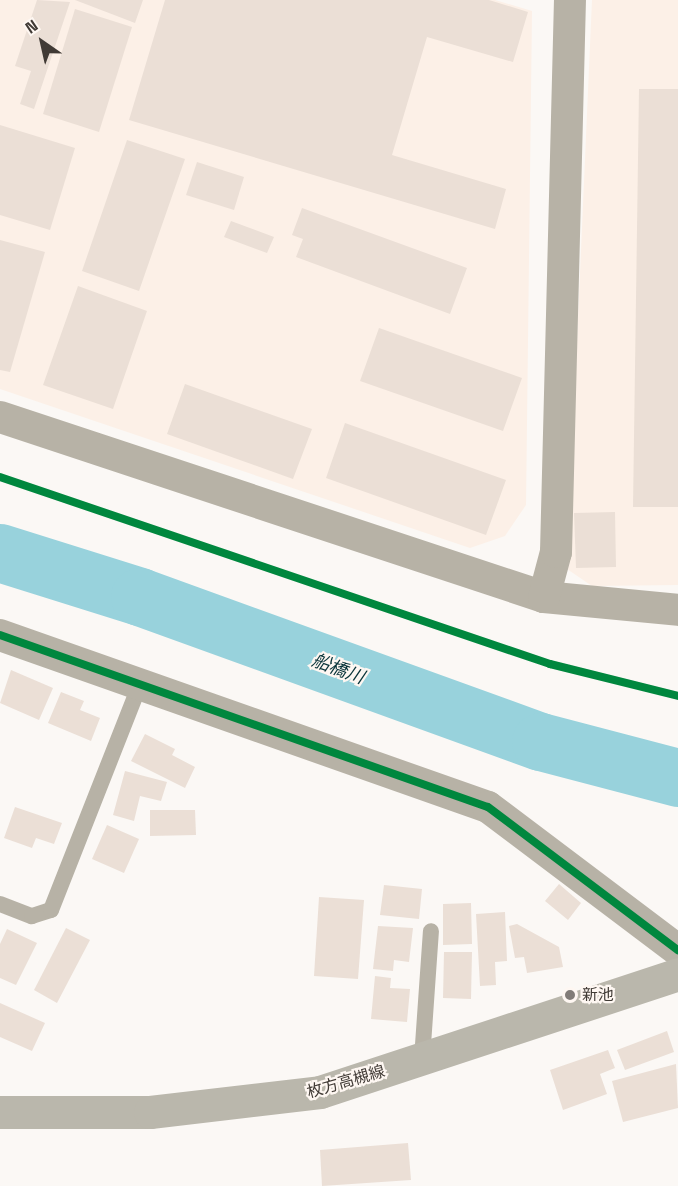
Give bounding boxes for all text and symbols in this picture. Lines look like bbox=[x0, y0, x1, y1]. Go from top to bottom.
north arrow bbox=[12, 12, 72, 72]
text: N bbox=[21, 15, 42, 38]
water label: 船橋川 bbox=[309, 650, 367, 688]
place label: 新池 bbox=[582, 985, 614, 1005]
marker: 新池 bbox=[563, 988, 577, 1002]
street label: 枚方高槻線 bbox=[305, 1062, 387, 1102]

